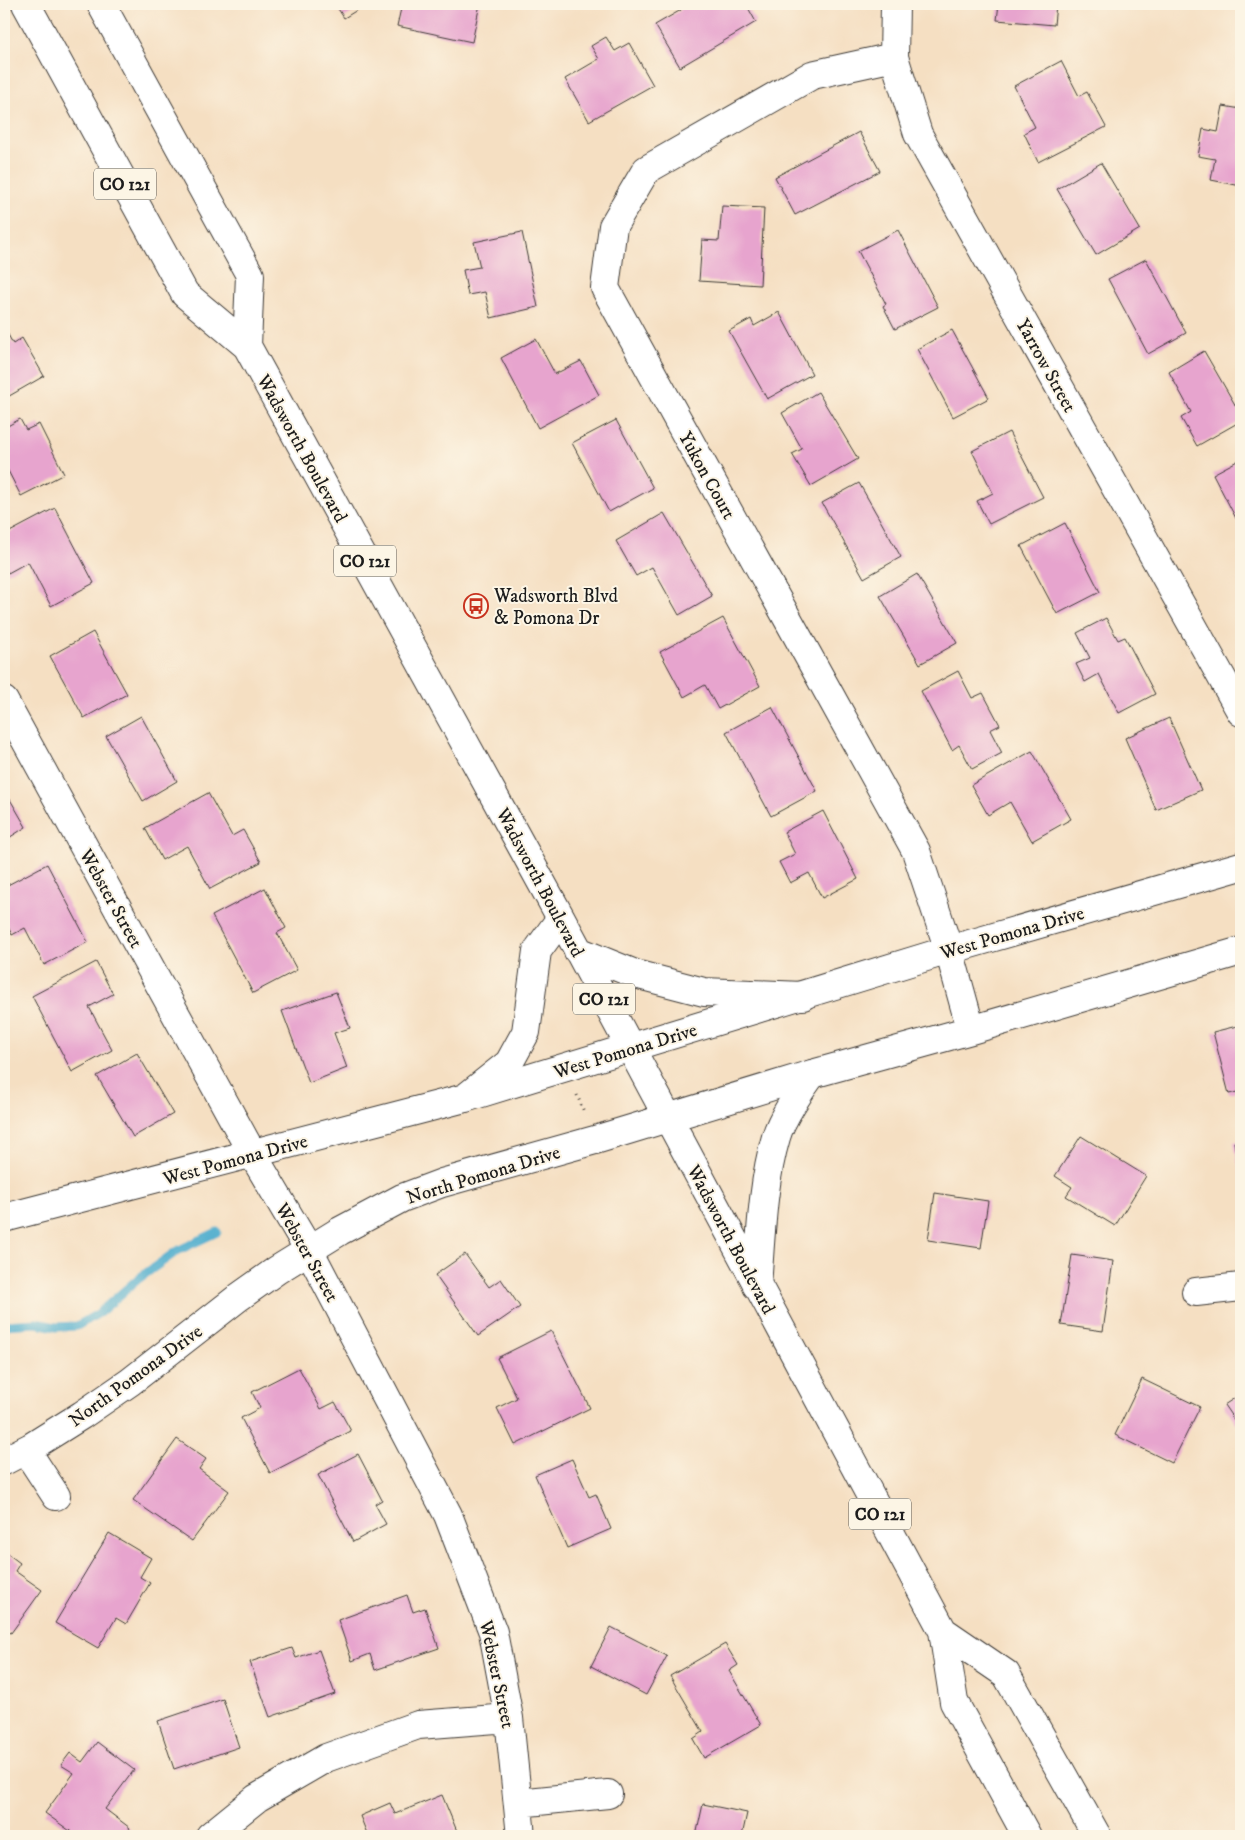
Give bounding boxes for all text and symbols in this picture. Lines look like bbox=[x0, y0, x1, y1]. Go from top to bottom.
road number: CO 121 bbox=[94, 168, 156, 200]
street label: Yarrow Street bbox=[1011, 315, 1081, 417]
street label: Wadsworth Boulevard bbox=[251, 370, 352, 527]
street label: Yukon Court bbox=[673, 428, 740, 524]
road number: CO 121 bbox=[334, 546, 396, 576]
place label: Wadsworth Blvd & Pomona Dr bbox=[493, 585, 618, 630]
bus stop icon: Wadsworth Blvd & Pomona Dr bbox=[463, 593, 489, 619]
street label: Wadsworth Boulevard bbox=[490, 803, 589, 962]
street label: Webster Street bbox=[74, 844, 147, 952]
street label: West Pomona Drive bbox=[937, 902, 1087, 965]
road number: CO 121 bbox=[573, 984, 635, 1014]
street label: West Pomona Drive bbox=[550, 1019, 700, 1084]
street label: West Pomona Drive bbox=[160, 1130, 310, 1191]
street label: North Pomona Drive bbox=[404, 1141, 563, 1210]
street label: Wadsworth Boulevard bbox=[681, 1160, 780, 1319]
street label: Webster Street bbox=[270, 1198, 343, 1306]
street label: North Pomona Drive bbox=[65, 1320, 207, 1432]
road number: CO 121 bbox=[849, 1498, 911, 1530]
street label: Webster Street bbox=[474, 1617, 519, 1730]

